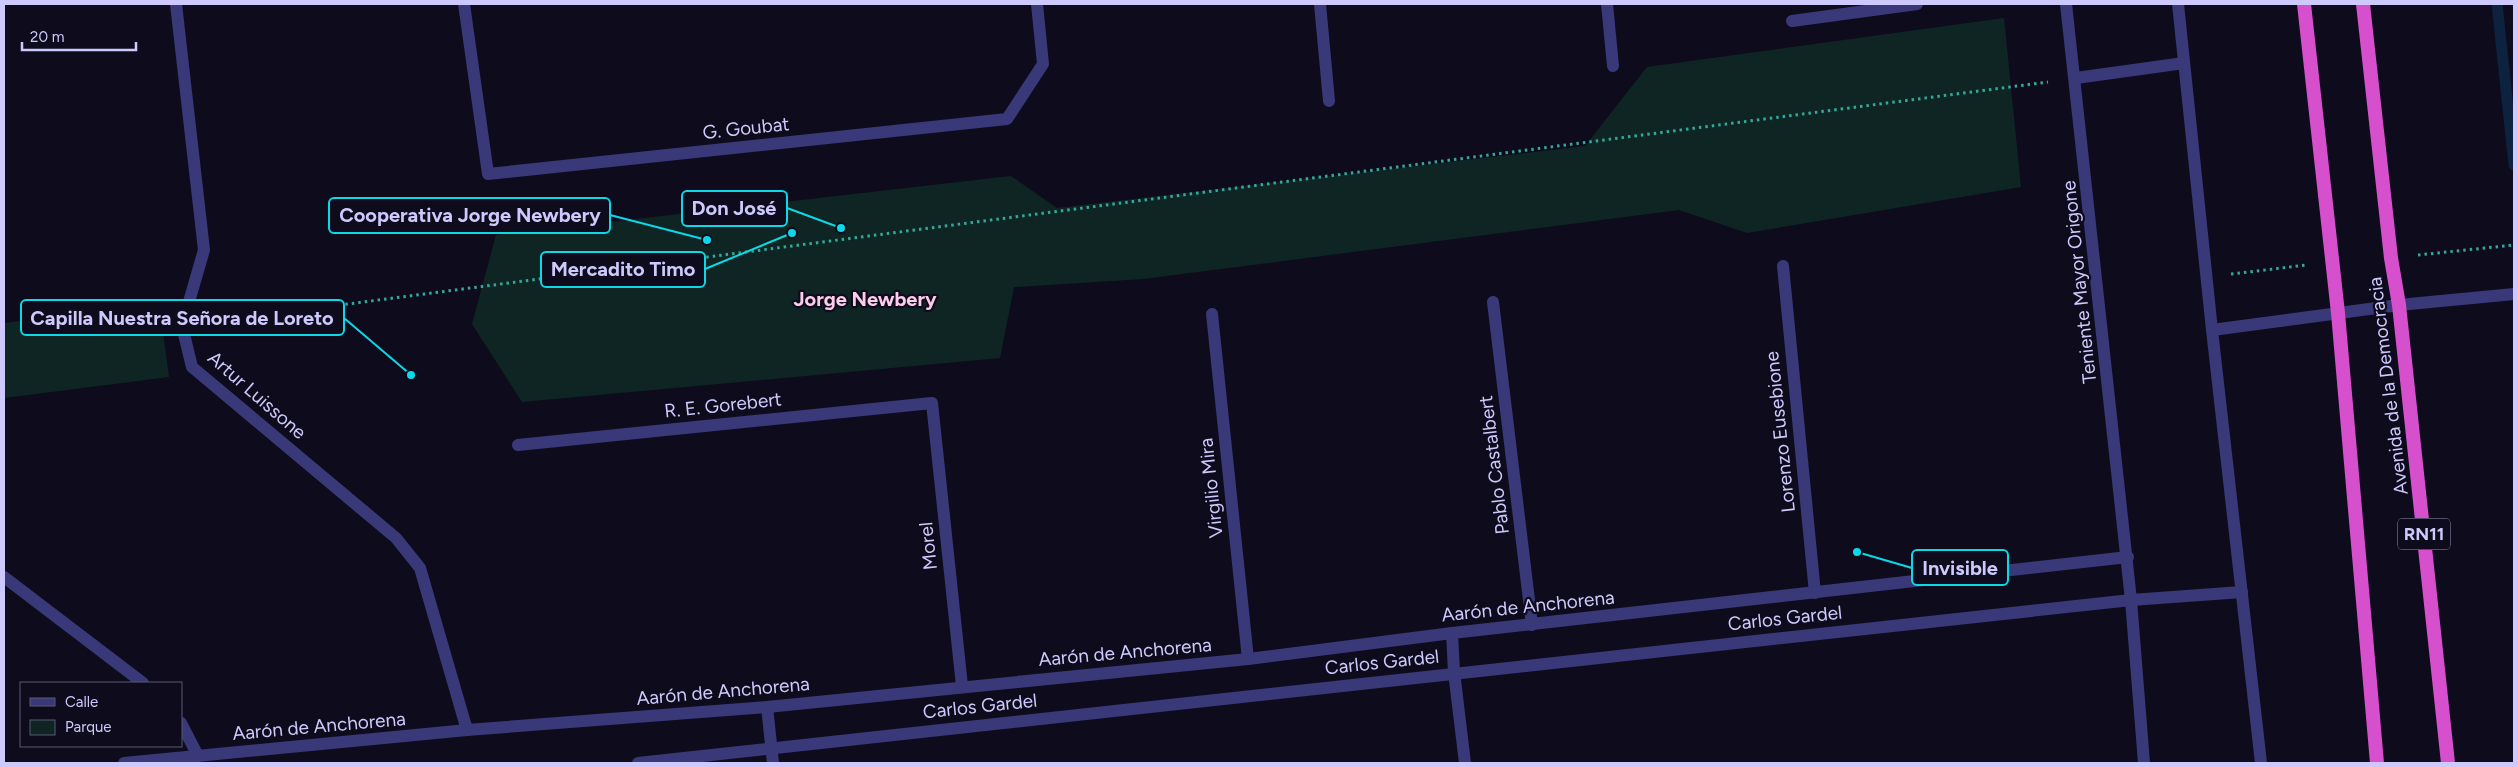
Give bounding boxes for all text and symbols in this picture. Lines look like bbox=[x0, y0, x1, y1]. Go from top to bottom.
scale bar bbox=[22, 20, 136, 52]
text: 20 m bbox=[30, 28, 64, 46]
street label: G. Goubat bbox=[701, 112, 791, 144]
street label: Teniente Mayor Origone bbox=[2057, 179, 2101, 385]
callout: Don José bbox=[682, 191, 787, 226]
text: Don José bbox=[692, 196, 776, 220]
callout: Cooperativa Jorge Newbery bbox=[329, 198, 610, 233]
text: Cooperativa Jorge Newbery bbox=[339, 203, 601, 227]
callout: Mercadito Timo bbox=[541, 252, 705, 287]
text: Mercadito Timo bbox=[551, 257, 696, 281]
street label: Avenida de la Democracia bbox=[2363, 276, 2413, 496]
district label: Jorge Newbery bbox=[794, 287, 937, 311]
callout: Capilla Nuestra Señora de Loreto bbox=[21, 300, 344, 335]
text: Capilla Nuestra Señora de Loreto bbox=[30, 306, 334, 330]
street label: Artur Luissone bbox=[203, 346, 311, 444]
street label: Lorenzo Eusebione bbox=[1760, 350, 1800, 514]
street label: R. E. Gorebert bbox=[663, 387, 783, 423]
street label: Pablo Castalbert bbox=[1474, 394, 1514, 536]
street label: Virgilio Mira bbox=[1194, 437, 1228, 539]
road number: RN11 bbox=[2398, 518, 2450, 550]
street label: Morel bbox=[914, 521, 942, 571]
callout: Invisible bbox=[1912, 550, 2008, 585]
text: Invisible bbox=[1922, 556, 1998, 580]
street label: Aarón de Anchorena bbox=[1440, 585, 1616, 627]
street label: Carlos Gardel bbox=[1727, 601, 1843, 635]
street label: Aarón de Anchorena bbox=[1037, 633, 1213, 671]
street label: Carlos Gardel bbox=[1324, 645, 1440, 679]
street label: Aarón de Anchorena bbox=[635, 672, 811, 710]
legend bbox=[20, 682, 182, 747]
street label: Carlos Gardel bbox=[922, 689, 1038, 723]
text: Calle bbox=[65, 693, 98, 711]
street label: Aarón de Anchorena bbox=[231, 707, 407, 745]
text: Parque bbox=[65, 718, 112, 736]

